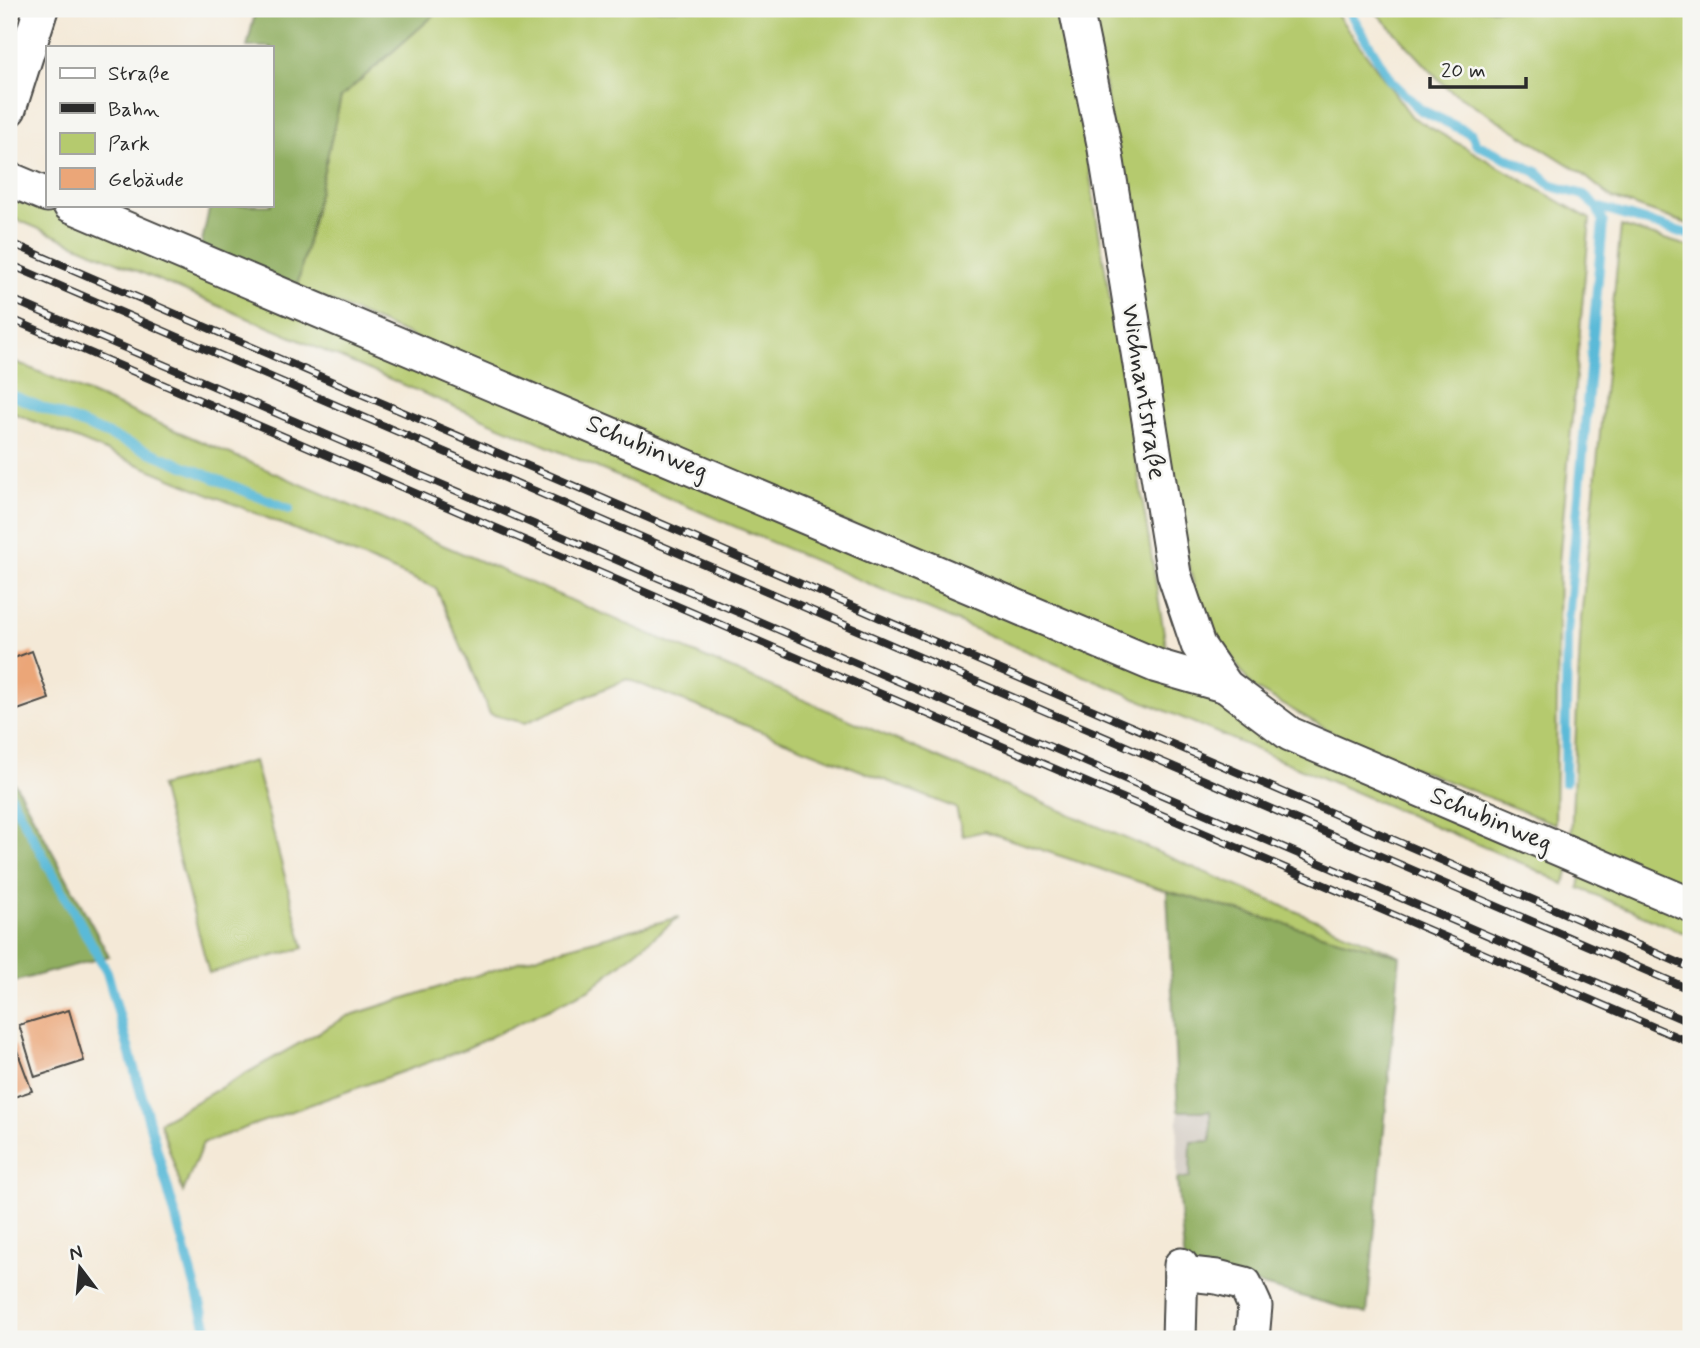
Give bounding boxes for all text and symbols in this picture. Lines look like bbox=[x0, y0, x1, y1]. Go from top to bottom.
legend bbox=[46, 46, 273, 206]
scale bar bbox=[1430, 46, 1527, 90]
text: 20 m bbox=[1441, 57, 1486, 85]
text: Straße bbox=[108, 60, 170, 88]
text: Bahn bbox=[108, 96, 160, 124]
text: Park bbox=[108, 130, 150, 158]
text: Gebäude bbox=[108, 166, 184, 194]
street label: Wichnantstraße bbox=[1112, 302, 1174, 482]
street label: Schubinweg bbox=[581, 407, 713, 489]
street label: Schubinweg bbox=[1425, 779, 1557, 861]
north arrow bbox=[46, 1232, 116, 1302]
text: N bbox=[66, 1239, 85, 1267]

